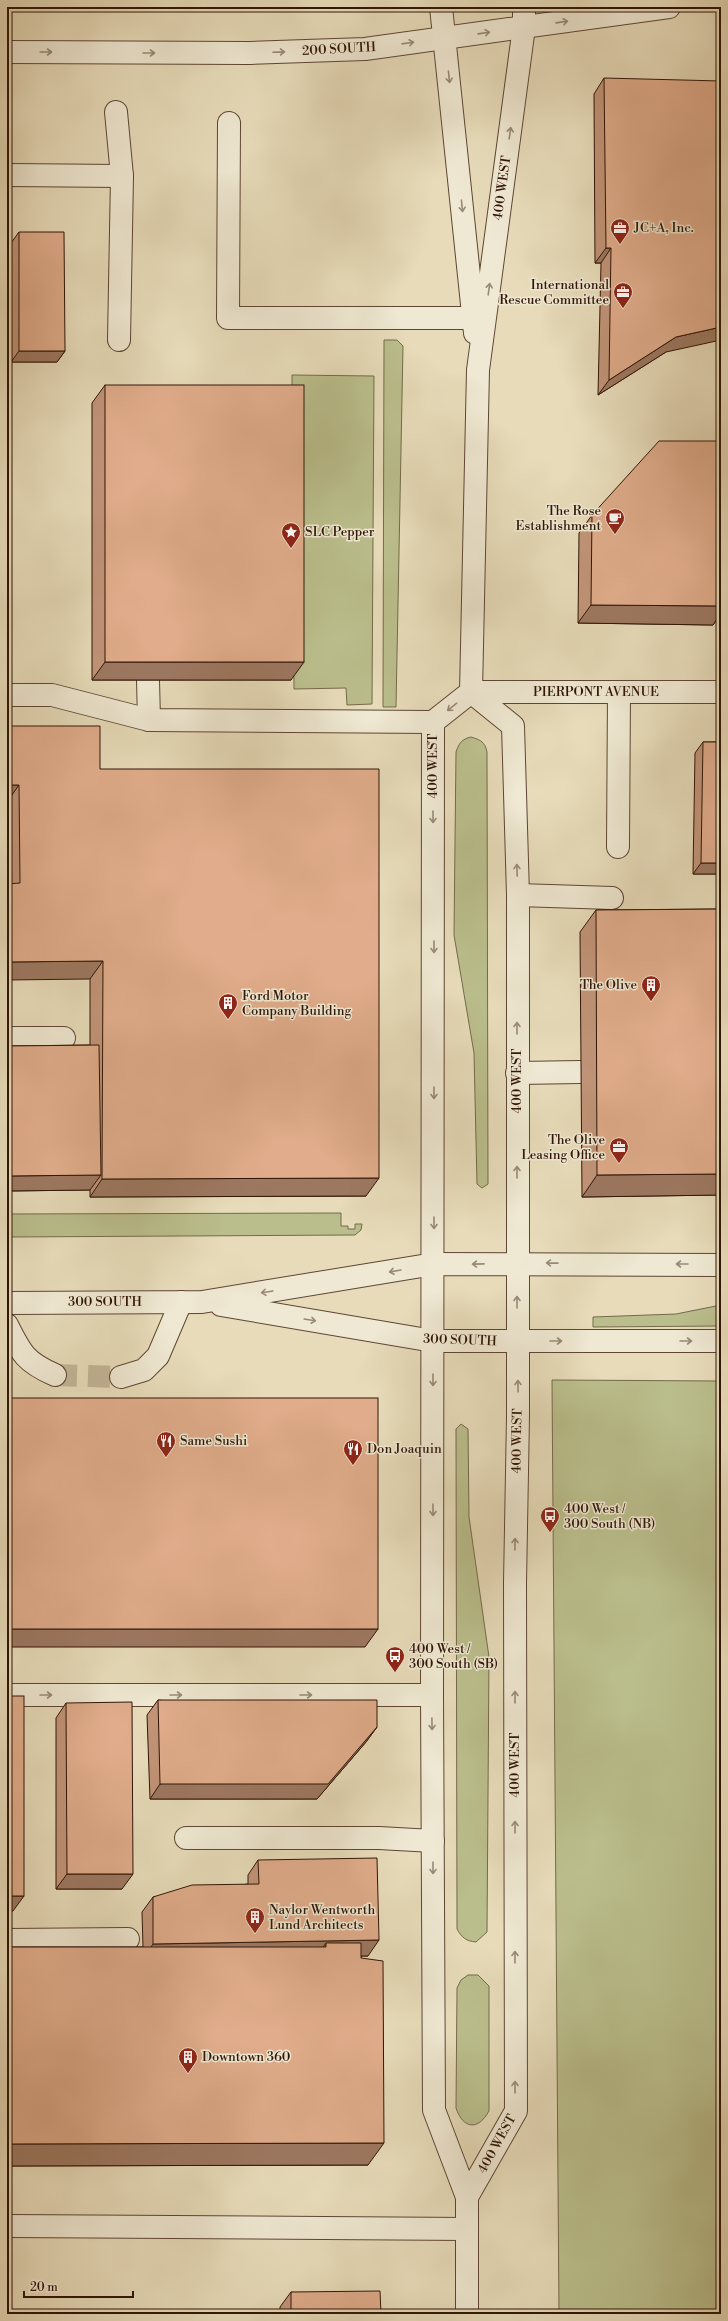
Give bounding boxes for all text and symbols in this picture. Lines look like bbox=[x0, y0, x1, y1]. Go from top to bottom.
one-way arrow bbox=[555, 18, 568, 26]
one-way arrow bbox=[477, 29, 490, 37]
street label: 200 SOUTH bbox=[302, 39, 377, 59]
one-way arrow bbox=[401, 39, 414, 47]
one-way arrow bbox=[39, 48, 52, 56]
one-way arrow bbox=[272, 48, 285, 56]
one-way arrow bbox=[142, 49, 155, 57]
one-way arrow bbox=[446, 70, 453, 83]
one-way arrow bbox=[506, 127, 514, 140]
street label: 400 WEST bbox=[490, 155, 514, 221]
one-way arrow bbox=[458, 199, 466, 212]
office icon: JC+A, Inc. bbox=[609, 217, 631, 245]
place label: JC+A, Inc. bbox=[633, 220, 694, 236]
place label: International Rescue Committee bbox=[499, 277, 609, 308]
office icon: International Rescue Committee bbox=[612, 281, 634, 309]
one-way arrow bbox=[485, 283, 493, 296]
place label: The Rose Establishment bbox=[516, 503, 601, 534]
cafe icon: The Rose Establishment bbox=[604, 507, 626, 535]
place icon: SLC Pepper bbox=[280, 521, 302, 549]
place label: SLC Pepper bbox=[305, 524, 375, 540]
street label: PIERPONT AVENUE bbox=[533, 684, 659, 700]
one-way arrow bbox=[447, 703, 458, 711]
street label: 400 WEST bbox=[425, 733, 441, 799]
one-way arrow bbox=[429, 810, 437, 823]
one-way arrow bbox=[513, 864, 521, 877]
one-way arrow bbox=[430, 940, 438, 953]
building icon: The Olive bbox=[640, 974, 662, 1002]
place label: The Olive bbox=[580, 977, 637, 993]
place label: Ford Motor Company Building bbox=[242, 988, 351, 1019]
building icon: Ford Motor Company Building bbox=[217, 992, 239, 1020]
one-way arrow bbox=[513, 1022, 521, 1035]
street label: 400 WEST bbox=[509, 1048, 525, 1114]
one-way arrow bbox=[430, 1086, 438, 1099]
place label: The Olive Leasing Office bbox=[521, 1132, 605, 1163]
office icon: The Olive Leasing Office bbox=[608, 1136, 630, 1164]
one-way arrow bbox=[513, 1166, 521, 1179]
one-way arrow bbox=[430, 1216, 438, 1229]
one-way arrow bbox=[546, 1259, 559, 1267]
one-way arrow bbox=[472, 1260, 485, 1267]
one-way arrow bbox=[676, 1260, 689, 1268]
one-way arrow bbox=[389, 1267, 402, 1275]
one-way arrow bbox=[261, 1288, 274, 1296]
street label: 300 SOUTH bbox=[68, 1294, 143, 1310]
one-way arrow bbox=[513, 1296, 521, 1309]
one-way arrow bbox=[303, 1316, 316, 1324]
street label: 300 SOUTH bbox=[423, 1331, 498, 1349]
one-way arrow bbox=[549, 1337, 562, 1345]
one-way arrow bbox=[679, 1337, 692, 1345]
one-way arrow bbox=[429, 1373, 437, 1386]
one-way arrow bbox=[514, 1380, 521, 1393]
street label: 400 WEST bbox=[508, 1408, 526, 1474]
restaurant icon: Same Sushi bbox=[155, 1430, 177, 1458]
place label: Same Sushi bbox=[180, 1433, 247, 1449]
restaurant icon: Don Joaquin bbox=[342, 1438, 364, 1466]
place label: Don Joaquin bbox=[367, 1441, 442, 1457]
place label: 400 West / 300 South (NB) bbox=[564, 1501, 655, 1532]
one-way arrow bbox=[429, 1503, 437, 1516]
bus stop icon: 400 West / 300 South (NB) bbox=[539, 1505, 561, 1533]
one-way arrow bbox=[511, 1538, 519, 1551]
place label: 400 West / 300 South (SB) bbox=[409, 1641, 498, 1672]
bus stop icon: 400 West / 300 South (SB) bbox=[384, 1645, 406, 1673]
one-way arrow bbox=[39, 1691, 52, 1699]
one-way arrow bbox=[169, 1691, 182, 1699]
one-way arrow bbox=[299, 1691, 312, 1699]
one-way arrow bbox=[511, 1691, 519, 1704]
one-way arrow bbox=[428, 1717, 436, 1730]
street label: 400 WEST bbox=[507, 1732, 523, 1798]
one-way arrow bbox=[511, 1821, 519, 1834]
one-way arrow bbox=[429, 1861, 437, 1874]
place label: Naylor Wentworth Lund Architects bbox=[269, 1902, 375, 1933]
building icon: Naylor Wentworth Lund Architects bbox=[244, 1906, 266, 1934]
one-way arrow bbox=[511, 1951, 519, 1964]
building icon: Downtown 360 bbox=[177, 2046, 199, 2074]
place label: Downtown 360 bbox=[202, 2049, 291, 2065]
one-way arrow bbox=[511, 2081, 519, 2094]
street label: 400 WEST bbox=[474, 2112, 520, 2176]
scale bar bbox=[24, 2273, 133, 2299]
text: 20 m bbox=[30, 2280, 58, 2295]

